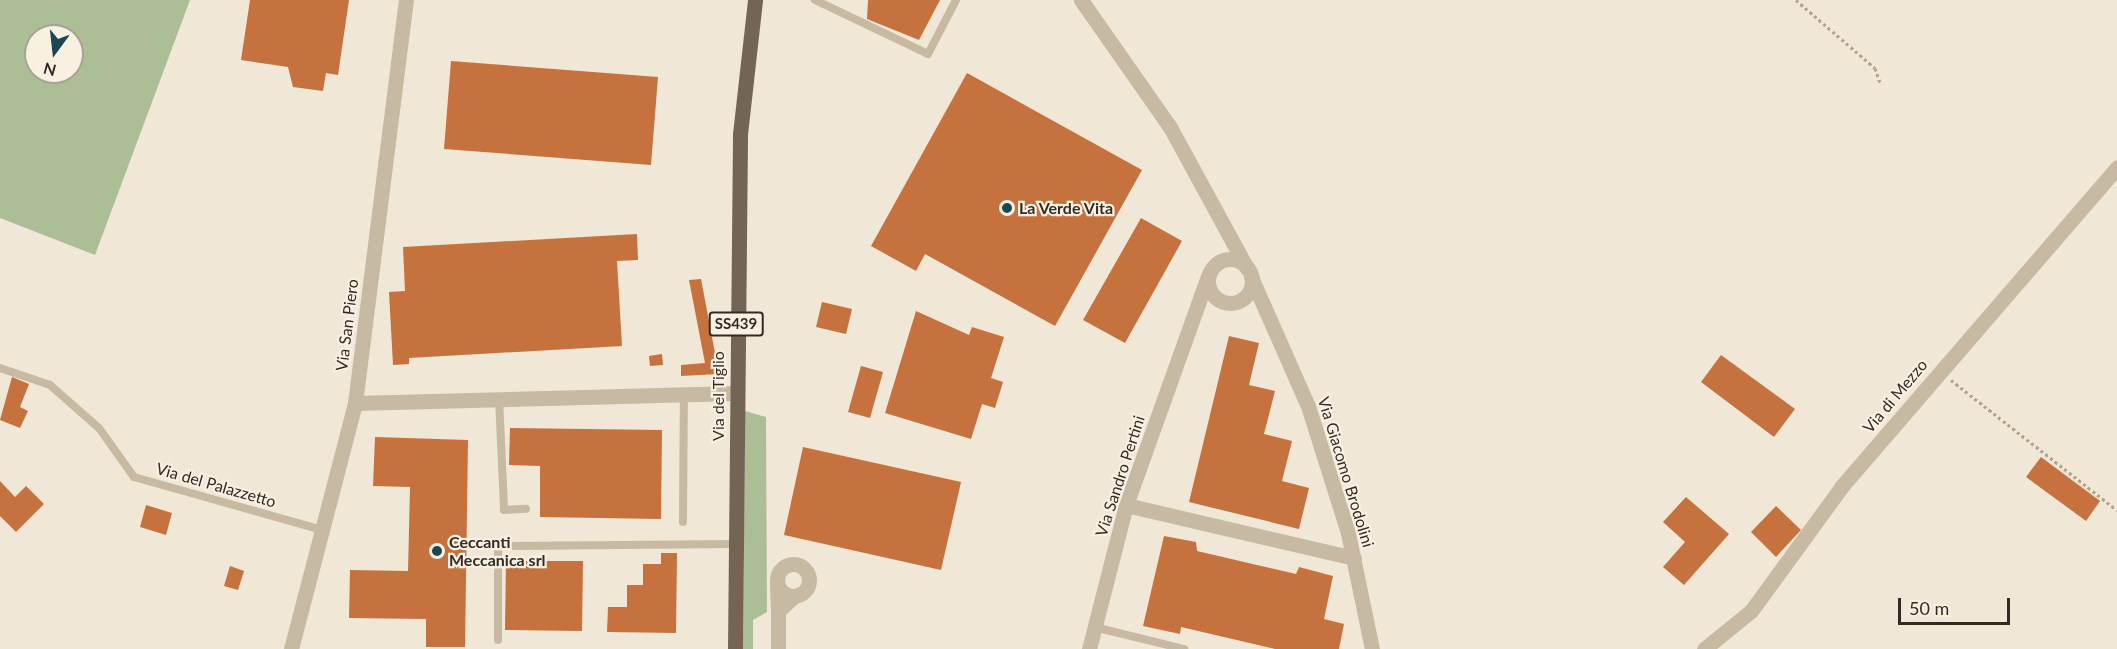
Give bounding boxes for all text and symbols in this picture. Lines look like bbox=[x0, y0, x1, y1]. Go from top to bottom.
north arrow bbox=[24, 24, 84, 84]
text: N bbox=[41, 59, 58, 81]
place label: La Verde Vita bbox=[1019, 198, 1114, 218]
marker: La Verde Vita bbox=[1000, 201, 1014, 215]
street label: Via San Piero bbox=[332, 278, 362, 372]
road number: SS439 bbox=[708, 312, 764, 336]
street label: Via del Tiglio bbox=[708, 351, 728, 441]
street label: Via di Mezzo bbox=[1859, 355, 1931, 437]
street label: Via Giacomo Brodolini bbox=[1314, 395, 1378, 549]
street label: Via Sandro Pertini bbox=[1091, 413, 1149, 539]
street label: Via del Palazzetto bbox=[154, 459, 278, 511]
place label: Ceccanti Meccanica srl bbox=[449, 532, 546, 570]
marker: Ceccanti Meccanica srl bbox=[430, 544, 444, 558]
scale bar bbox=[1901, 586, 2014, 624]
text: 50 m bbox=[1909, 597, 1949, 619]

